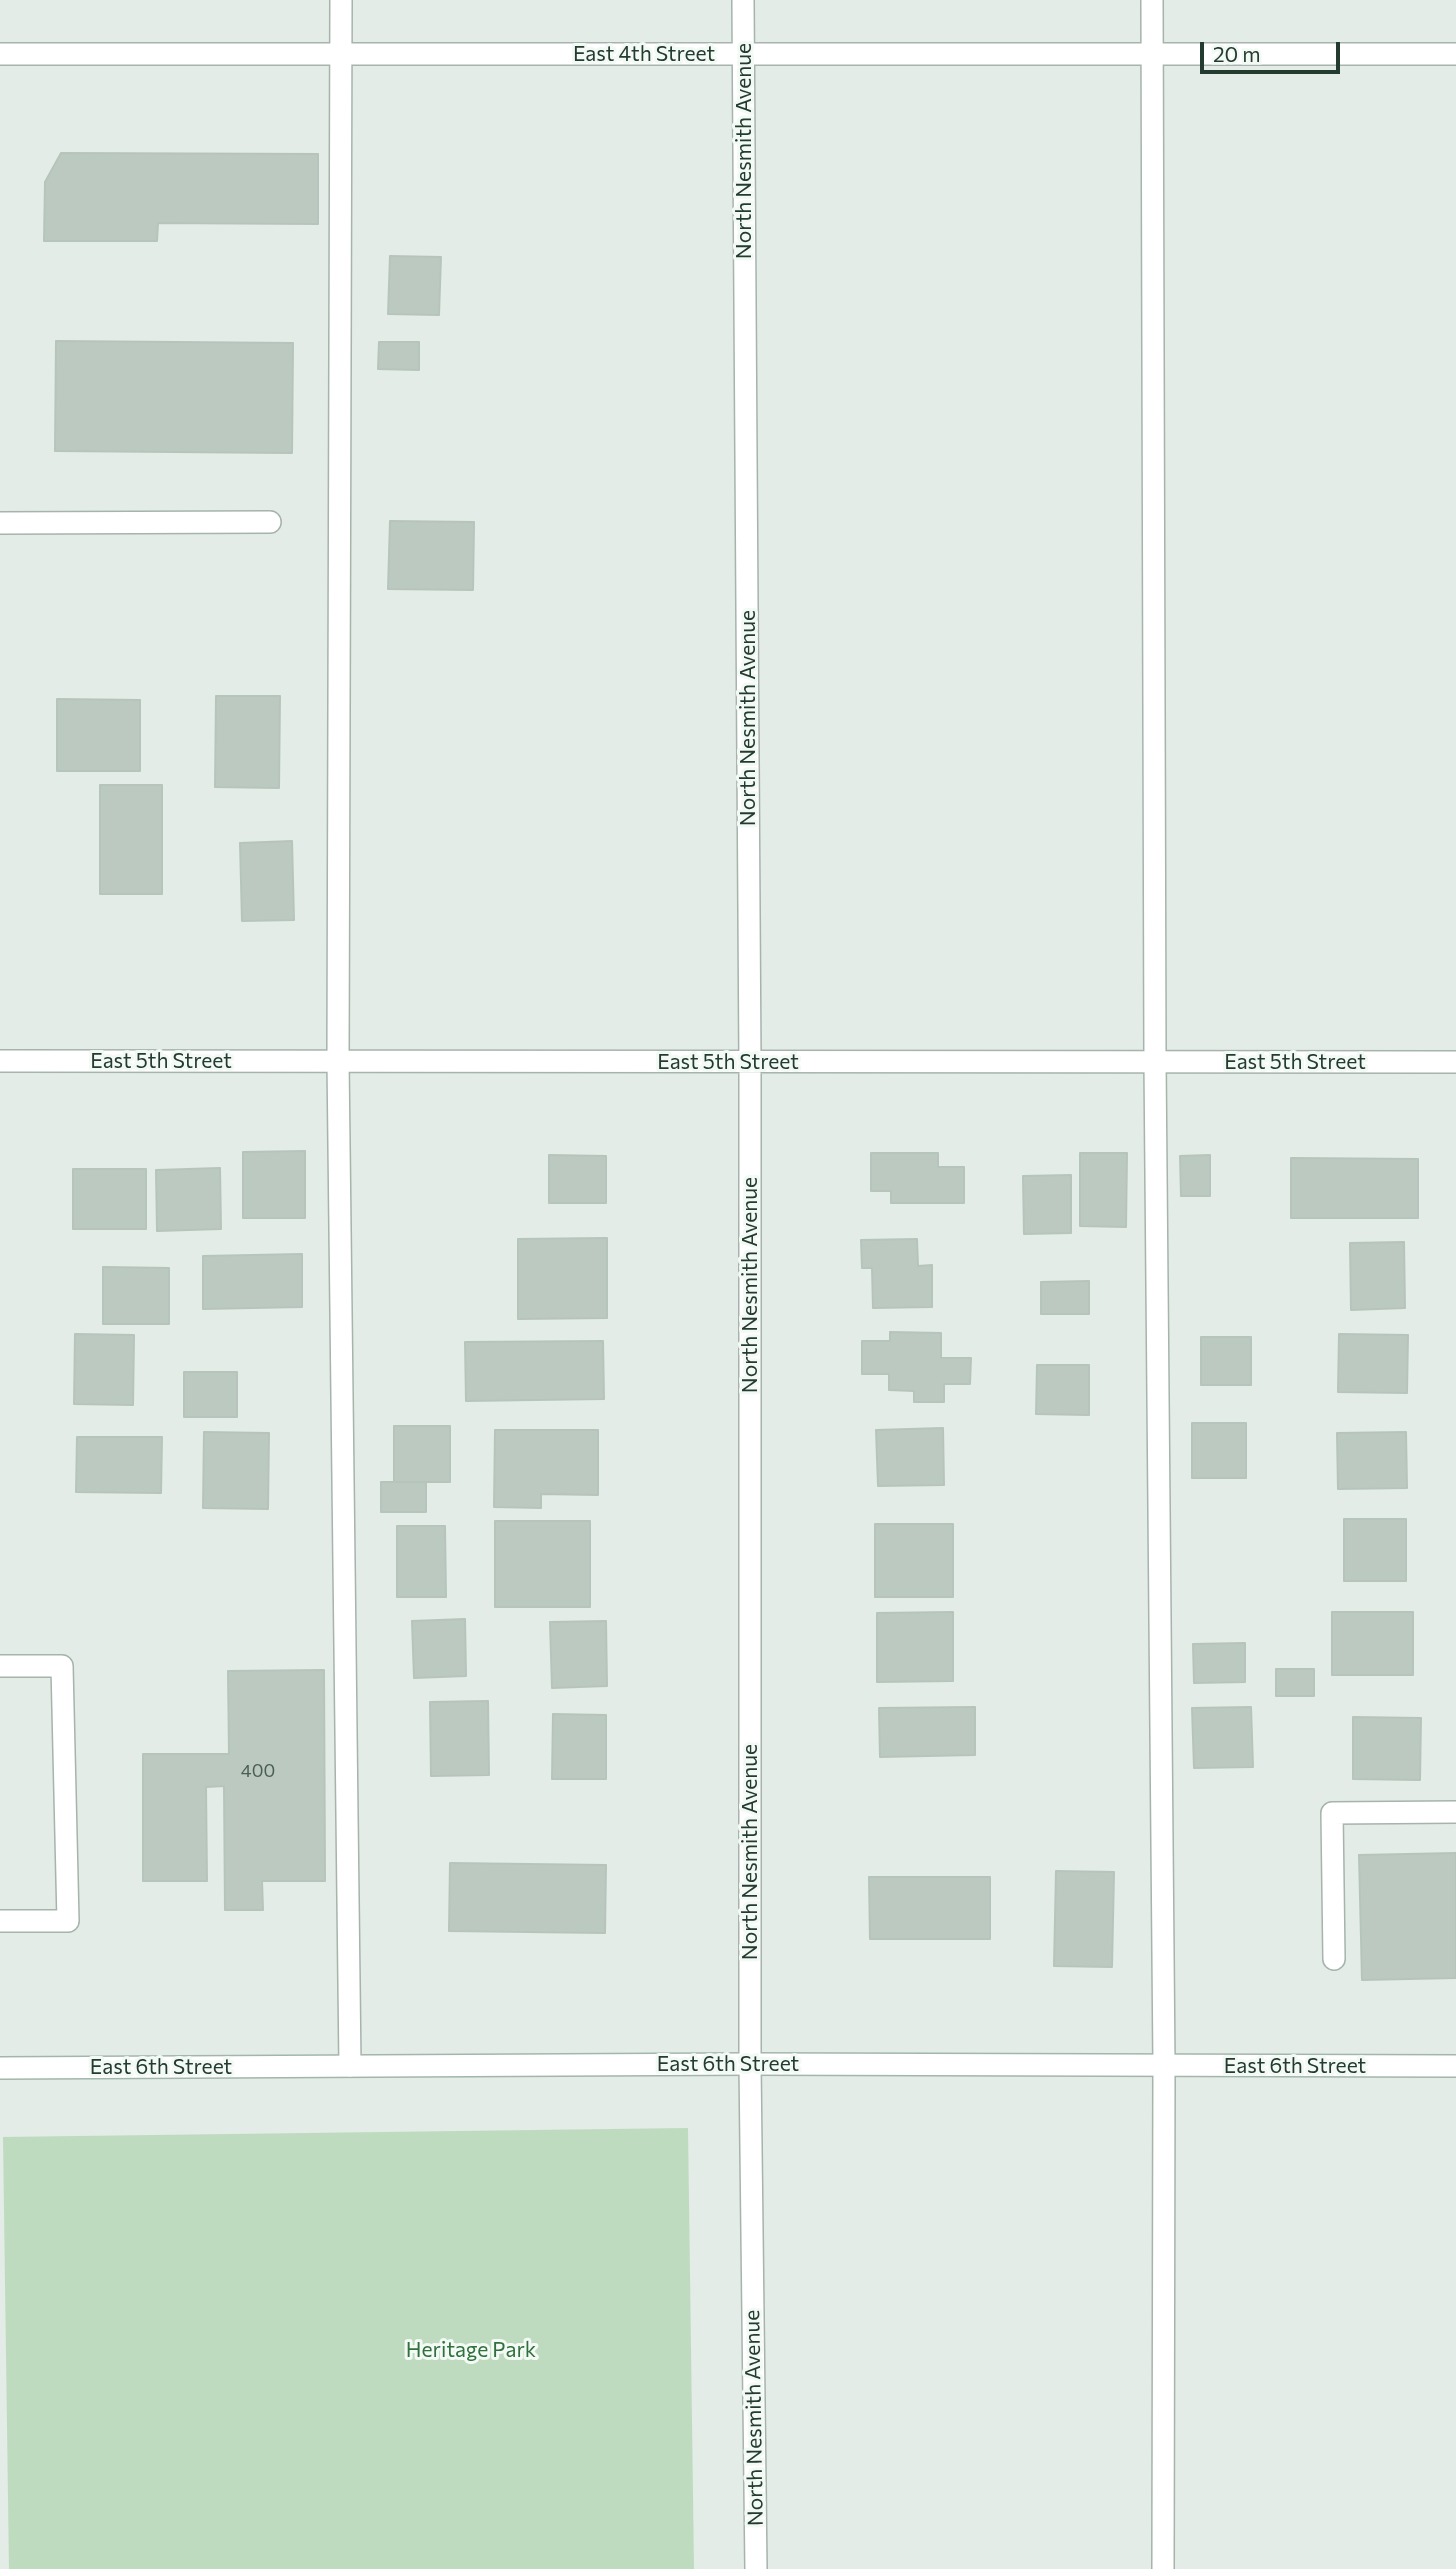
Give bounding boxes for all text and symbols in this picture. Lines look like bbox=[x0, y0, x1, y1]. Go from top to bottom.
scale bar bbox=[1204, 28, 1344, 72]
street label: East 4th Street bbox=[573, 41, 715, 67]
text: 20 m bbox=[1213, 41, 1261, 66]
street label: North Nesmith Avenue bbox=[731, 43, 757, 259]
street label: North Nesmith Avenue bbox=[735, 610, 761, 826]
street label: East 5th Street bbox=[90, 1048, 232, 1074]
street label: East 5th Street bbox=[657, 1049, 799, 1075]
street label: East 5th Street bbox=[1224, 1049, 1366, 1075]
street label: North Nesmith Avenue bbox=[737, 1177, 763, 1393]
street label: North Nesmith Avenue bbox=[737, 1744, 763, 1960]
house number: 400 bbox=[241, 1760, 275, 1782]
street label: East 6th Street bbox=[657, 2051, 799, 2077]
street label: East 6th Street bbox=[1224, 2053, 1366, 2079]
street label: East 6th Street bbox=[90, 2054, 232, 2080]
street label: North Nesmith Avenue bbox=[740, 2310, 768, 2526]
park label: Heritage Park bbox=[406, 2337, 536, 2363]

